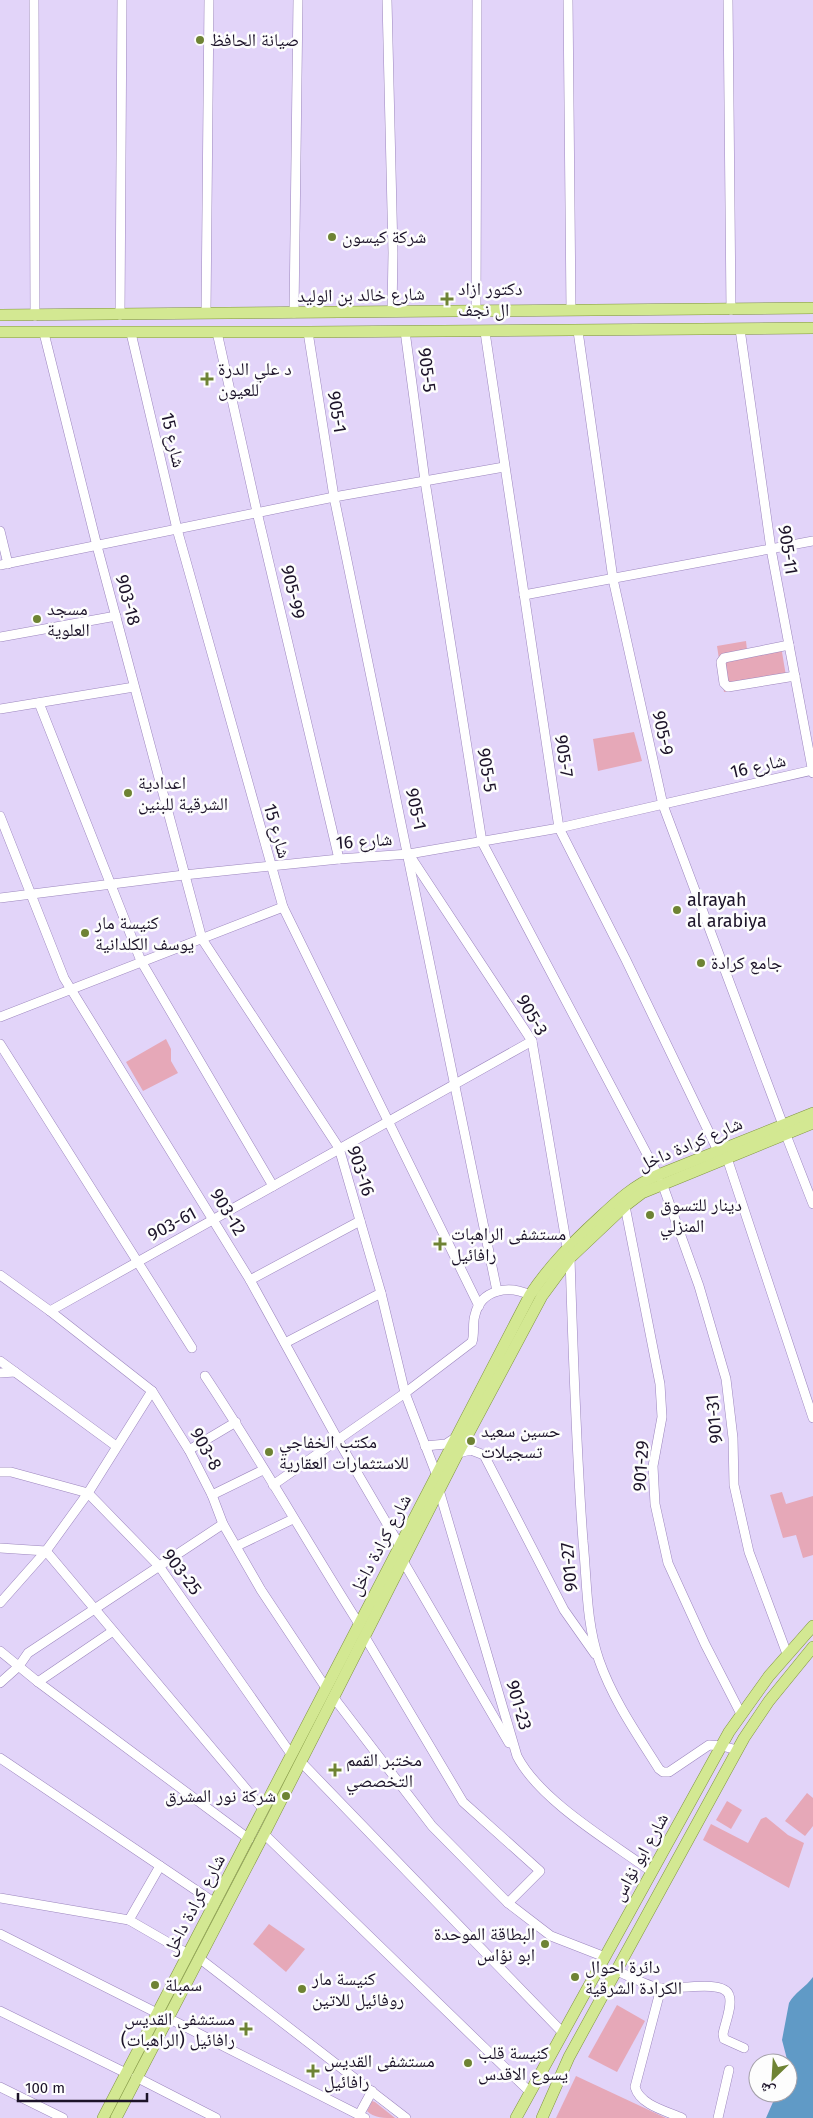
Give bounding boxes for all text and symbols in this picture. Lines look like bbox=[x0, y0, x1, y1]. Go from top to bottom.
place label: صيانة الحافظ bbox=[210, 29, 299, 51]
marker: صيانة الحافظ bbox=[194, 34, 206, 46]
place label: شركة كيسون bbox=[342, 226, 426, 248]
marker: شركة كيسون bbox=[326, 231, 338, 243]
place label: دكتور ازاد ال نجف bbox=[458, 278, 523, 321]
street label: شارع خالد بن الوليد bbox=[297, 283, 425, 307]
marker: دكتور ازاد ال نجف bbox=[440, 292, 454, 306]
street label: 905-5 bbox=[413, 347, 441, 393]
place label: د علي الدرة للعيون bbox=[218, 358, 292, 401]
marker: د علي الدرة للعيون bbox=[200, 372, 214, 386]
street label: 905-1 bbox=[323, 389, 351, 435]
street label: شارع 15 bbox=[156, 410, 190, 470]
street label: 905-11 bbox=[773, 524, 803, 576]
street label: 905-99 bbox=[276, 563, 310, 621]
street label: 903-18 bbox=[111, 572, 145, 628]
place label: مسجد العلوية bbox=[47, 598, 90, 641]
marker: مسجد العلوية bbox=[31, 613, 43, 625]
street label: 905-9 bbox=[648, 709, 678, 757]
street label: 905-7 bbox=[550, 733, 578, 779]
street label: 905-5 bbox=[473, 746, 501, 794]
street label: شارع 16 bbox=[728, 749, 788, 783]
place label: اعدادية الشرقية للبنين bbox=[138, 772, 228, 815]
street label: 905-1 bbox=[401, 786, 431, 832]
marker: اعدادية الشرقية للبنين bbox=[122, 787, 134, 799]
street label: شارع 15 bbox=[259, 801, 295, 861]
street label: شارع 16 bbox=[335, 828, 393, 854]
place label: alrayah al arabiya bbox=[687, 889, 767, 932]
marker: alrayah al arabiya bbox=[671, 904, 683, 916]
place label: كنيسة مار يوسف الكلدانية bbox=[94, 912, 194, 955]
marker: كنيسة مار يوسف الكلدانية bbox=[79, 927, 91, 939]
place label: جامع كرادة bbox=[711, 952, 782, 975]
marker: جامع كرادة bbox=[695, 957, 707, 969]
street label: 905-3 bbox=[512, 991, 552, 1039]
street label: شارع كرادة داخل bbox=[634, 1112, 746, 1176]
street label: 903-16 bbox=[343, 1143, 379, 1199]
street label: 903-12 bbox=[205, 1184, 251, 1240]
place label: دينار للتسوق المنزلي bbox=[660, 1194, 742, 1241]
street label: 903-61 bbox=[144, 1202, 200, 1246]
marker: دينار للتسوق المنزلي bbox=[644, 1209, 656, 1221]
place label: مستشفى الراهبات رافائيل bbox=[451, 1223, 566, 1266]
marker: مستشفى الراهبات رافائيل bbox=[433, 1237, 447, 1251]
street label: 901-31 bbox=[701, 1393, 727, 1445]
place label: حسين سعيد تسجيلات bbox=[481, 1420, 560, 1463]
street label: 903-8 bbox=[185, 1424, 227, 1474]
place label: مكتب الخفاجي للاستثمارات العقارية bbox=[279, 1431, 409, 1474]
marker: حسين سعيد تسجيلات bbox=[465, 1435, 477, 1447]
street label: 901-29 bbox=[628, 1440, 654, 1492]
marker: مكتب الخفاجي للاستثمارات العقارية bbox=[263, 1446, 275, 1458]
street label: شارع كرادة داخل bbox=[344, 1491, 416, 1599]
street label: 901-27 bbox=[556, 1541, 582, 1593]
street label: 903-25 bbox=[157, 1544, 207, 1600]
street label: 901-23 bbox=[501, 1678, 537, 1732]
place label: مختبر القمم التخصصي bbox=[346, 1749, 422, 1796]
marker: مختبر القمم التخصصي bbox=[328, 1763, 342, 1777]
place label: شركة نور المشرق bbox=[165, 1785, 276, 1807]
marker: شركة نور المشرق bbox=[280, 1790, 292, 1802]
street label: شارع ابو نؤاس bbox=[607, 1809, 673, 1905]
street label: شارع كرادة داخل bbox=[158, 1851, 230, 1959]
place label: البطاقة الموحدة ابو نؤاس bbox=[434, 1923, 535, 1966]
marker: البطاقة الموحدة ابو نؤاس bbox=[539, 1938, 551, 1950]
place label: دائرة احوال الكرادة الشرقية bbox=[585, 1956, 682, 1999]
place label: كنيسة مار روفائيل للاتين bbox=[311, 1968, 404, 2011]
marker: دائرة احوال الكرادة الشرقية bbox=[569, 1971, 581, 1983]
place label: سمبلة bbox=[165, 1974, 202, 1996]
marker: سمبلة bbox=[149, 1979, 161, 1991]
marker: كنيسة مار روفائيل للاتين bbox=[296, 1983, 308, 1995]
place label: مستشفى القديس رافائيل (الراهبات) bbox=[121, 2008, 235, 2051]
marker: مستشفى القديس رافائيل (الراهبات) bbox=[239, 2022, 253, 2036]
place label: كنيسة قلب يسوع الاقدس bbox=[478, 2042, 568, 2085]
place label: مستشفى القديس رافائيل bbox=[324, 2050, 435, 2093]
north arrow bbox=[748, 2053, 798, 2103]
marker: كنيسة قلب يسوع الاقدس bbox=[462, 2057, 474, 2069]
marker: مستشفى القديس رافائيل bbox=[306, 2064, 320, 2078]
scale bar bbox=[18, 2070, 146, 2102]
text: ش bbox=[757, 2078, 778, 2100]
text: 100 m bbox=[25, 2079, 65, 2097]

